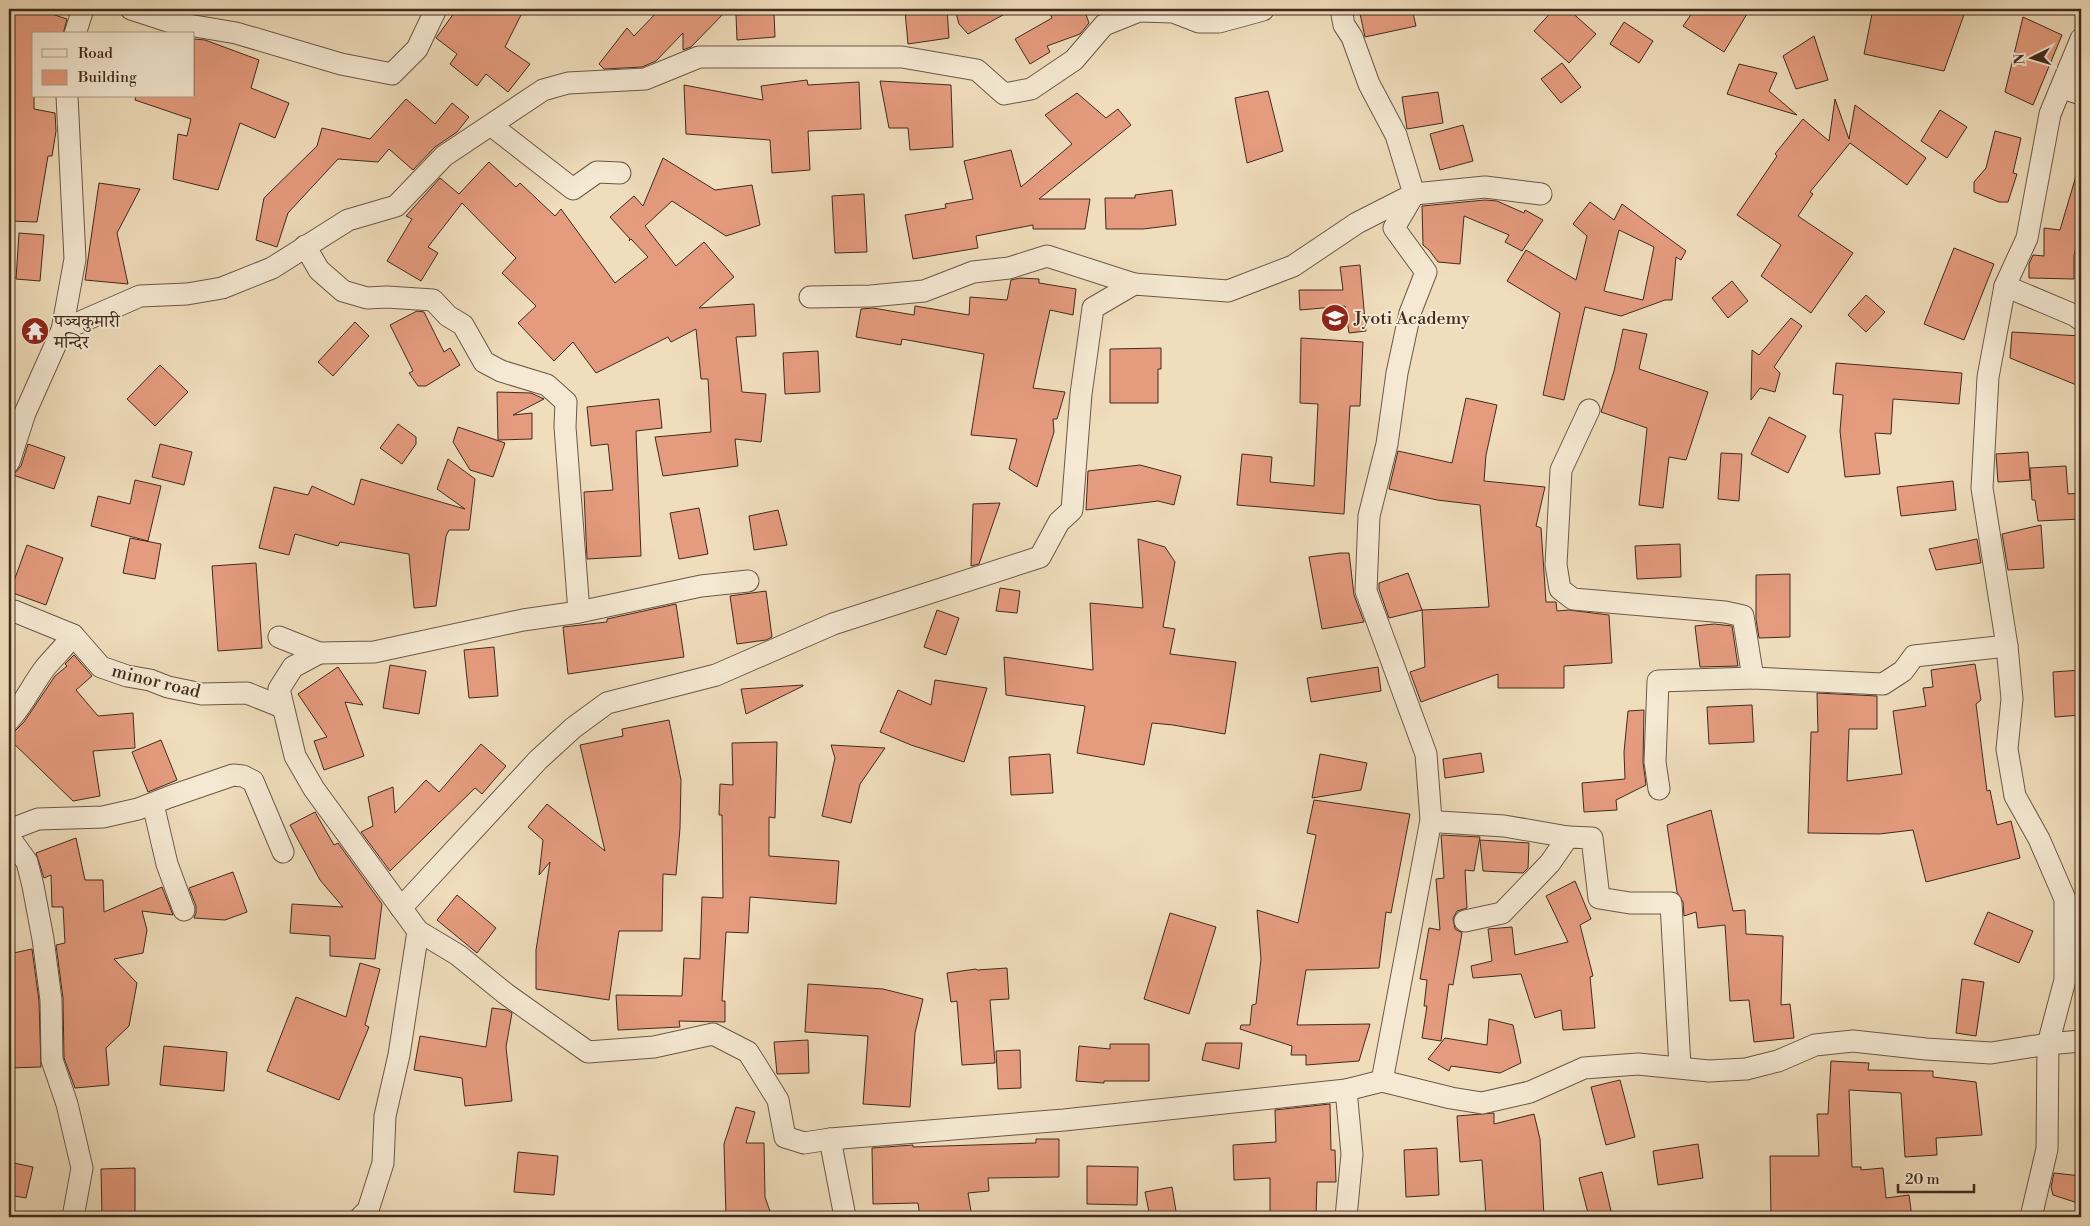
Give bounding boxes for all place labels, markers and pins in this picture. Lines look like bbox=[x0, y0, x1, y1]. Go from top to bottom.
school or university icon: Jyoti Academy bbox=[1320, 303, 1350, 333]
place label: Jyoti Academy bbox=[1353, 307, 1470, 330]
place label: पञ्चकुमारी मन्दिर bbox=[53, 310, 121, 354]
temple icon: पञ्चकुमारी मन्दिर bbox=[20, 316, 50, 346]

